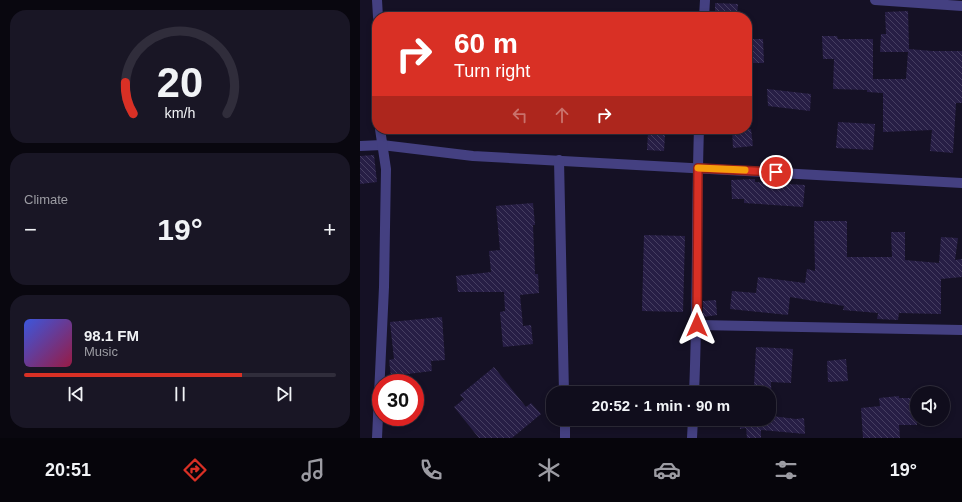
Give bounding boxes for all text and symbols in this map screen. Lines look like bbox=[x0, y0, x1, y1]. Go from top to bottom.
icon: right bbox=[388, 28, 440, 80]
text: 60 m bbox=[454, 28, 518, 59]
text: 20 bbox=[157, 59, 203, 106]
text: Turn right bbox=[454, 61, 530, 81]
icon: left bbox=[509, 104, 531, 126]
icon: ahead bbox=[551, 104, 573, 126]
icon: right bbox=[593, 104, 615, 126]
text: km/h bbox=[165, 105, 196, 121]
pin bbox=[759, 155, 793, 189]
icon: arrive bbox=[765, 161, 787, 183]
text: Climate bbox=[24, 192, 68, 207]
text: 19° bbox=[157, 213, 203, 246]
text: − bbox=[24, 217, 37, 242]
text: + bbox=[323, 217, 336, 242]
position arrow bbox=[676, 304, 718, 346]
text: 98.1 FM bbox=[84, 327, 139, 344]
text: Music bbox=[84, 344, 118, 359]
speed limit sign: 30 bbox=[372, 374, 424, 426]
icon: previous bbox=[65, 383, 87, 405]
icon: pause bbox=[169, 383, 191, 405]
icon: next bbox=[273, 383, 295, 405]
map controls bbox=[910, 386, 950, 426]
button: sound bbox=[910, 386, 950, 426]
text: 20:52 · 1 min · 90 m bbox=[592, 397, 730, 414]
icon: directions bbox=[181, 456, 209, 484]
icon: music bbox=[299, 456, 327, 484]
icon: phone bbox=[417, 456, 445, 484]
icon: climate bbox=[535, 456, 563, 484]
icon: car bbox=[653, 456, 681, 484]
icon: filters bbox=[772, 456, 800, 484]
text: 20:51 bbox=[45, 460, 91, 480]
text: 19° bbox=[890, 460, 917, 480]

